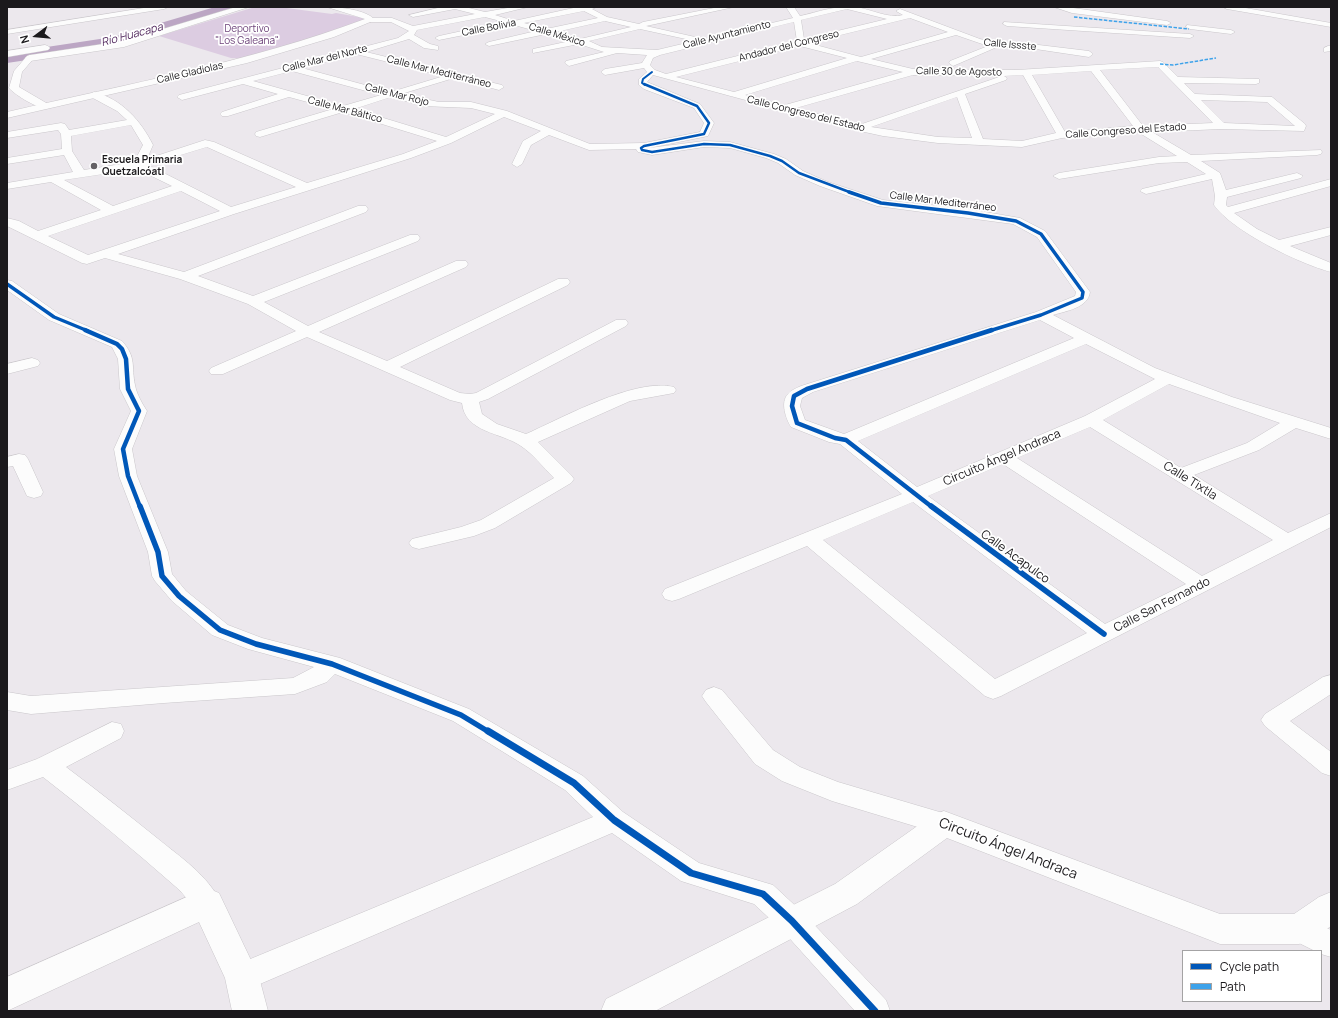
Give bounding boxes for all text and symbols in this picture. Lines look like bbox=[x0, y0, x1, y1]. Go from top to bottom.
north arrow bbox=[16, 16, 56, 56]
street label: Calle Bolivia bbox=[461, 17, 517, 39]
street label: Calle Ayuntamiento bbox=[682, 18, 772, 52]
water label: Río Huacapa bbox=[100, 20, 164, 50]
street label: Calle México bbox=[527, 21, 587, 49]
park label: Deportivo "Los Galeana" bbox=[215, 23, 279, 46]
street label: Andador del Congreso bbox=[738, 28, 840, 64]
text: N bbox=[16, 34, 32, 45]
street label: Calle Issste bbox=[983, 37, 1037, 53]
street label: Calle Mar del Norte bbox=[281, 43, 369, 75]
street label: Calle Mar Mediterráneo bbox=[386, 53, 492, 91]
street label: Calle Gladiolas bbox=[156, 60, 224, 86]
street label: Calle 30 de Agosto bbox=[916, 65, 1002, 79]
street label: Calle Mar Rojo bbox=[364, 81, 430, 109]
street label: Calle Mar Báltico bbox=[307, 94, 383, 126]
street label: Calle Congreso del Estado bbox=[746, 94, 866, 134]
street label: Calle Congreso del Estado bbox=[1065, 121, 1187, 141]
place label: Escuela Primaria Quetzalcóatl bbox=[102, 154, 182, 178]
marker: Escuela Primaria Quetzalcóatl bbox=[89, 161, 99, 171]
street label: Calle Mar Mediterráneo bbox=[889, 190, 997, 214]
street label: Circuito Ángel Andraca bbox=[941, 427, 1063, 489]
street label: Calle Tixtla bbox=[1160, 459, 1220, 503]
street label: Calle Acapulco bbox=[978, 527, 1052, 587]
street label: Calle San Fernando bbox=[1111, 574, 1213, 636]
street label: Circuito Ángel Andraca bbox=[936, 815, 1080, 883]
legend bbox=[1182, 950, 1322, 1002]
text: Cycle path bbox=[1220, 958, 1279, 975]
text: Path bbox=[1220, 978, 1246, 995]

